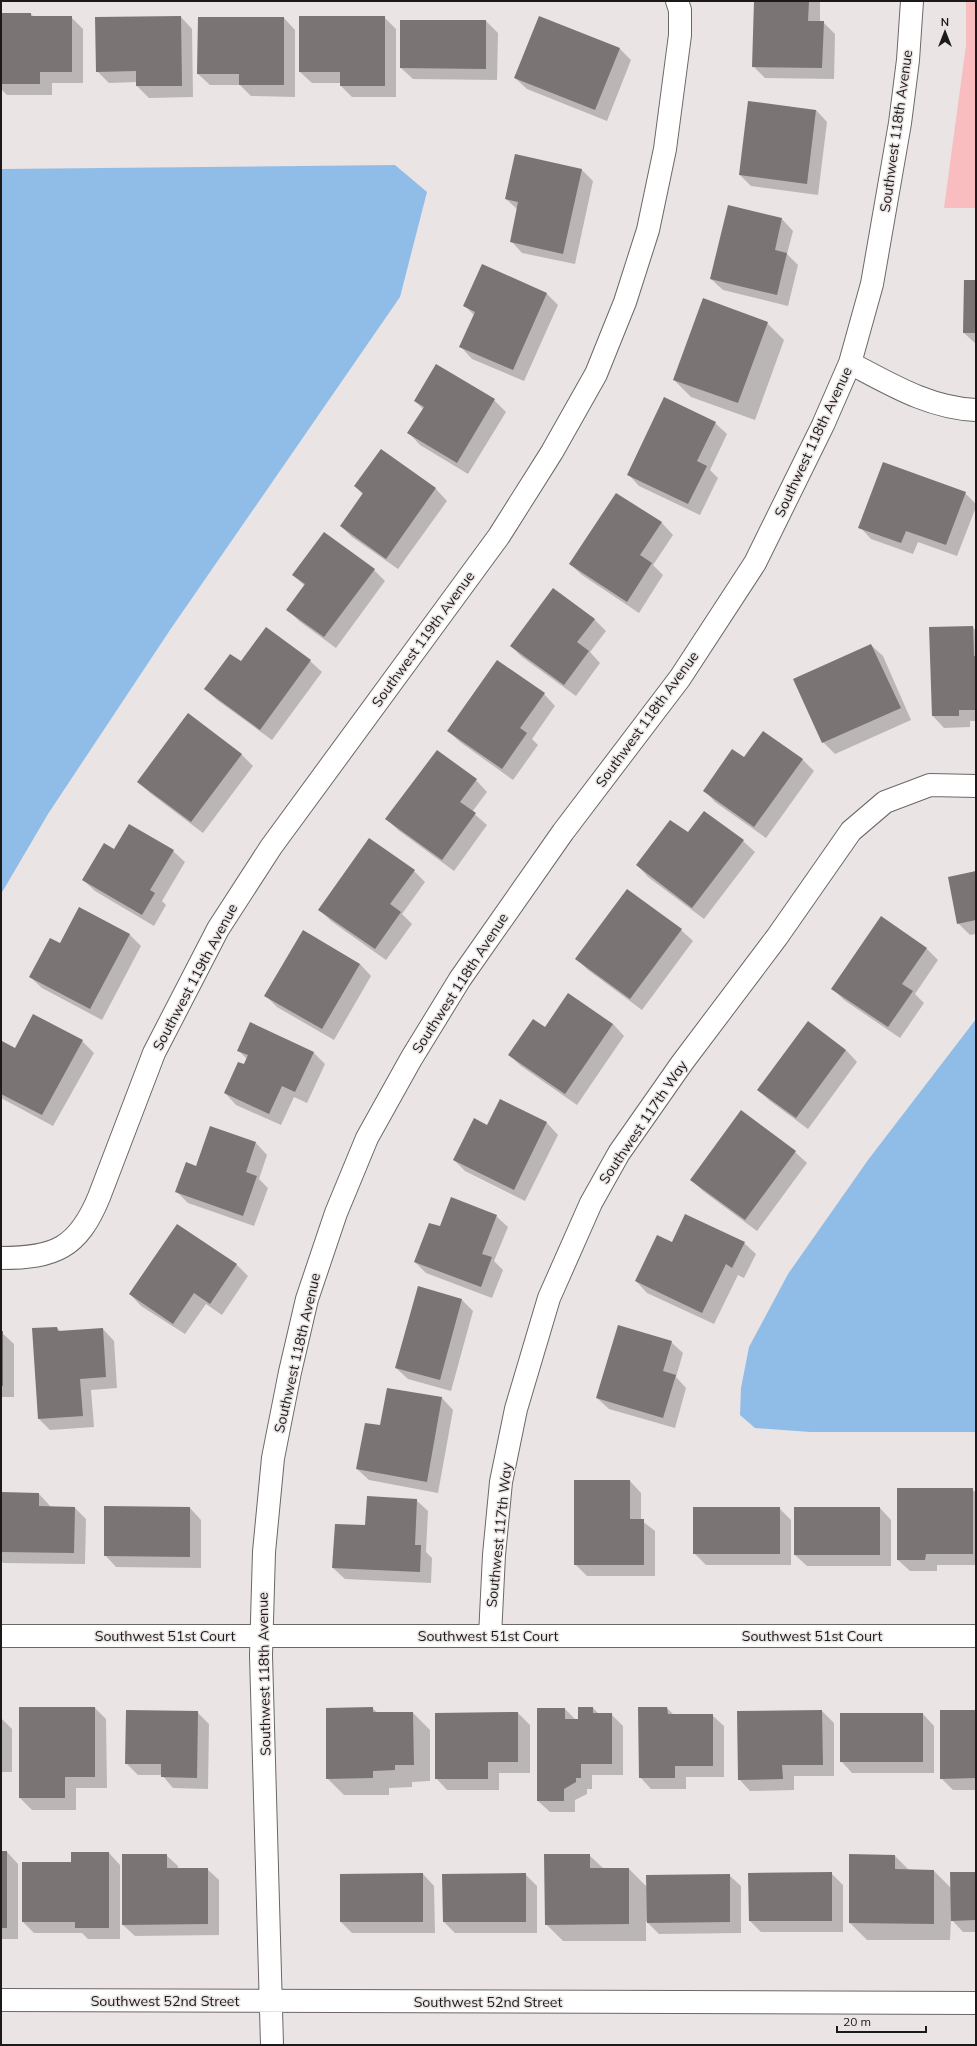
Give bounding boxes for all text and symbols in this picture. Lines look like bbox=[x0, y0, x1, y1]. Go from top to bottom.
north arrow bbox=[925, 12, 965, 52]
text: N bbox=[941, 15, 949, 29]
street label: Southwest 118th Avenue bbox=[876, 49, 916, 213]
street label: Southwest 118th Avenue bbox=[770, 364, 856, 520]
street label: Southwest 119th Avenue bbox=[368, 568, 478, 710]
street label: Southwest 118th Avenue bbox=[592, 648, 702, 790]
street label: Southwest 119th Avenue bbox=[149, 901, 241, 1053]
street label: Southwest 118th Avenue bbox=[408, 909, 512, 1057]
street label: Southwest 117th Way bbox=[595, 1056, 691, 1187]
street label: Southwest 118th Avenue bbox=[270, 1271, 324, 1435]
street label: Southwest 117th Way bbox=[482, 1461, 516, 1608]
street label: Southwest 118th Avenue bbox=[254, 1592, 274, 1756]
street label: Southwest 51st Court bbox=[95, 1627, 235, 1645]
street label: Southwest 51st Court bbox=[418, 1627, 558, 1645]
street label: Southwest 51st Court bbox=[742, 1627, 882, 1645]
street label: Southwest 52nd Street bbox=[91, 1992, 239, 2010]
street label: Southwest 52nd Street bbox=[414, 1993, 562, 2011]
scale bar bbox=[837, 2008, 926, 2034]
text: 20 m bbox=[843, 2014, 871, 2029]

